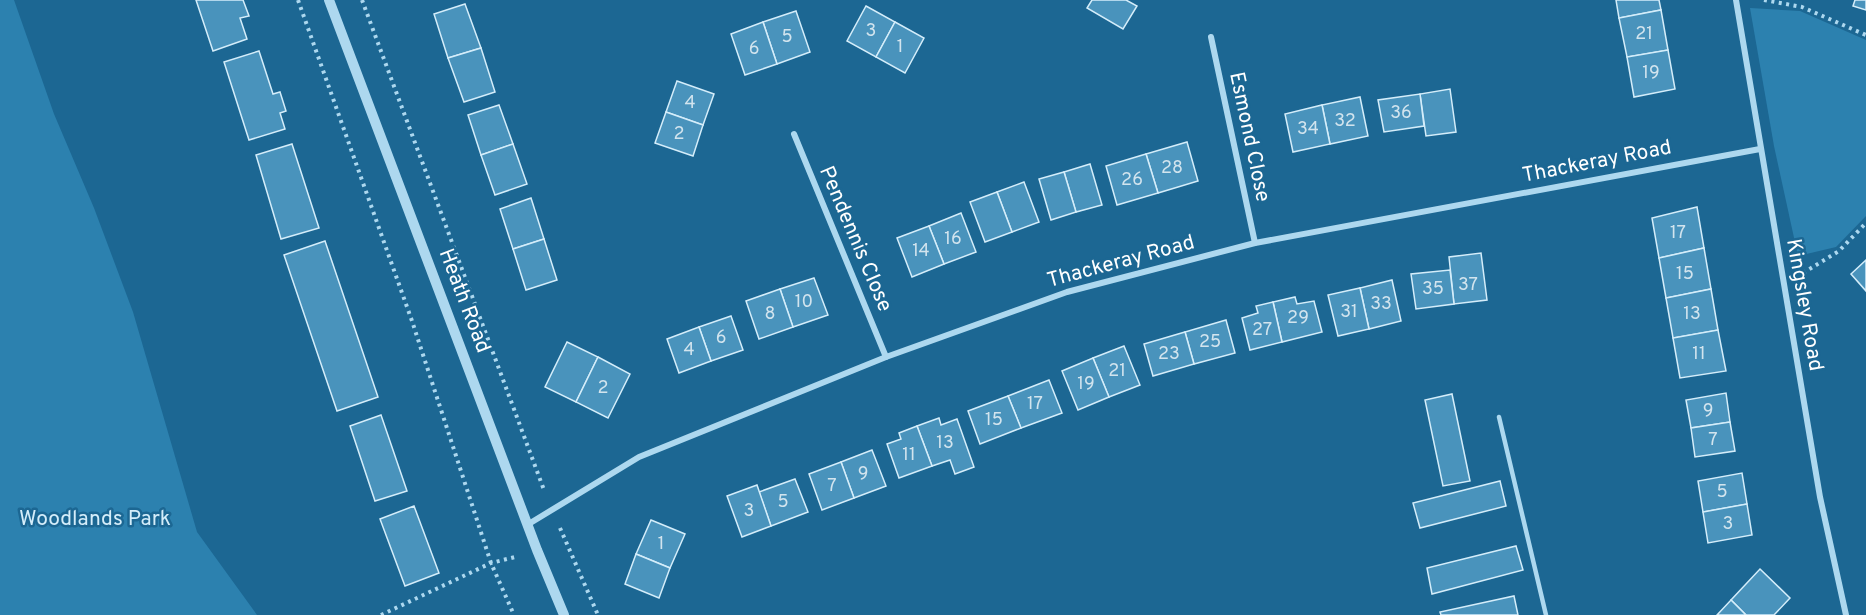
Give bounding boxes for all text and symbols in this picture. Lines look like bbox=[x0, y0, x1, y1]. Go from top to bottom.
house number: 3 bbox=[866, 20, 876, 43]
house number: 21 bbox=[1635, 23, 1653, 46]
house number: 5 bbox=[781, 26, 793, 49]
house number: 1 bbox=[897, 36, 903, 59]
house number: 6 bbox=[749, 38, 759, 61]
house number: 19 bbox=[1642, 62, 1660, 85]
street label: Esmond Close bbox=[1222, 70, 1276, 204]
house number: 4 bbox=[684, 92, 696, 115]
house number: 36 bbox=[1390, 102, 1412, 125]
house number: 32 bbox=[1334, 110, 1356, 133]
house number: 34 bbox=[1297, 118, 1319, 141]
house number: 2 bbox=[673, 123, 685, 146]
street label: Thackeray Road bbox=[1520, 134, 1674, 190]
house number: 28 bbox=[1161, 157, 1183, 180]
street label: Pendennis Close bbox=[812, 162, 898, 316]
house number: 26 bbox=[1121, 169, 1143, 192]
house number: 17 bbox=[1670, 222, 1686, 245]
house number: 16 bbox=[944, 228, 962, 251]
street label: Thackeray Road bbox=[1044, 229, 1198, 295]
street label: Kingsley Road bbox=[1779, 237, 1829, 373]
house number: 14 bbox=[912, 240, 930, 263]
street label: Heath Road bbox=[432, 245, 496, 357]
house number: 15 bbox=[1676, 263, 1694, 286]
house number: 37 bbox=[1458, 274, 1478, 297]
house number: 35 bbox=[1422, 278, 1444, 301]
house number: 10 bbox=[795, 291, 813, 314]
house number: 33 bbox=[1370, 293, 1392, 316]
house number: 31 bbox=[1340, 301, 1358, 324]
house number: 8 bbox=[765, 303, 776, 326]
house number: 13 bbox=[1683, 303, 1701, 326]
house number: 29 bbox=[1287, 307, 1309, 330]
house number: 27 bbox=[1252, 319, 1272, 342]
house number: 6 bbox=[716, 327, 726, 350]
house number: 25 bbox=[1199, 331, 1221, 354]
house number: 4 bbox=[683, 339, 695, 362]
house number: 23 bbox=[1158, 343, 1180, 366]
house number: 11 bbox=[1692, 343, 1706, 366]
house number: 21 bbox=[1108, 360, 1126, 383]
house number: 19 bbox=[1077, 373, 1095, 396]
house number: 2 bbox=[597, 377, 609, 400]
house number: 17 bbox=[1027, 393, 1043, 416]
house number: 9 bbox=[1703, 400, 1713, 423]
house number: 15 bbox=[985, 409, 1003, 432]
house number: 7 bbox=[1708, 429, 1718, 452]
house number: 13 bbox=[936, 432, 954, 455]
house number: 11 bbox=[902, 444, 916, 467]
house number: 9 bbox=[858, 463, 868, 486]
house number: 7 bbox=[827, 475, 837, 498]
house number: 5 bbox=[1716, 481, 1728, 504]
house number: 5 bbox=[777, 491, 789, 514]
house number: 3 bbox=[744, 500, 754, 523]
park label: Woodlands Park bbox=[19, 506, 171, 533]
house number: 3 bbox=[1723, 513, 1733, 536]
house number: 1 bbox=[658, 533, 664, 556]

